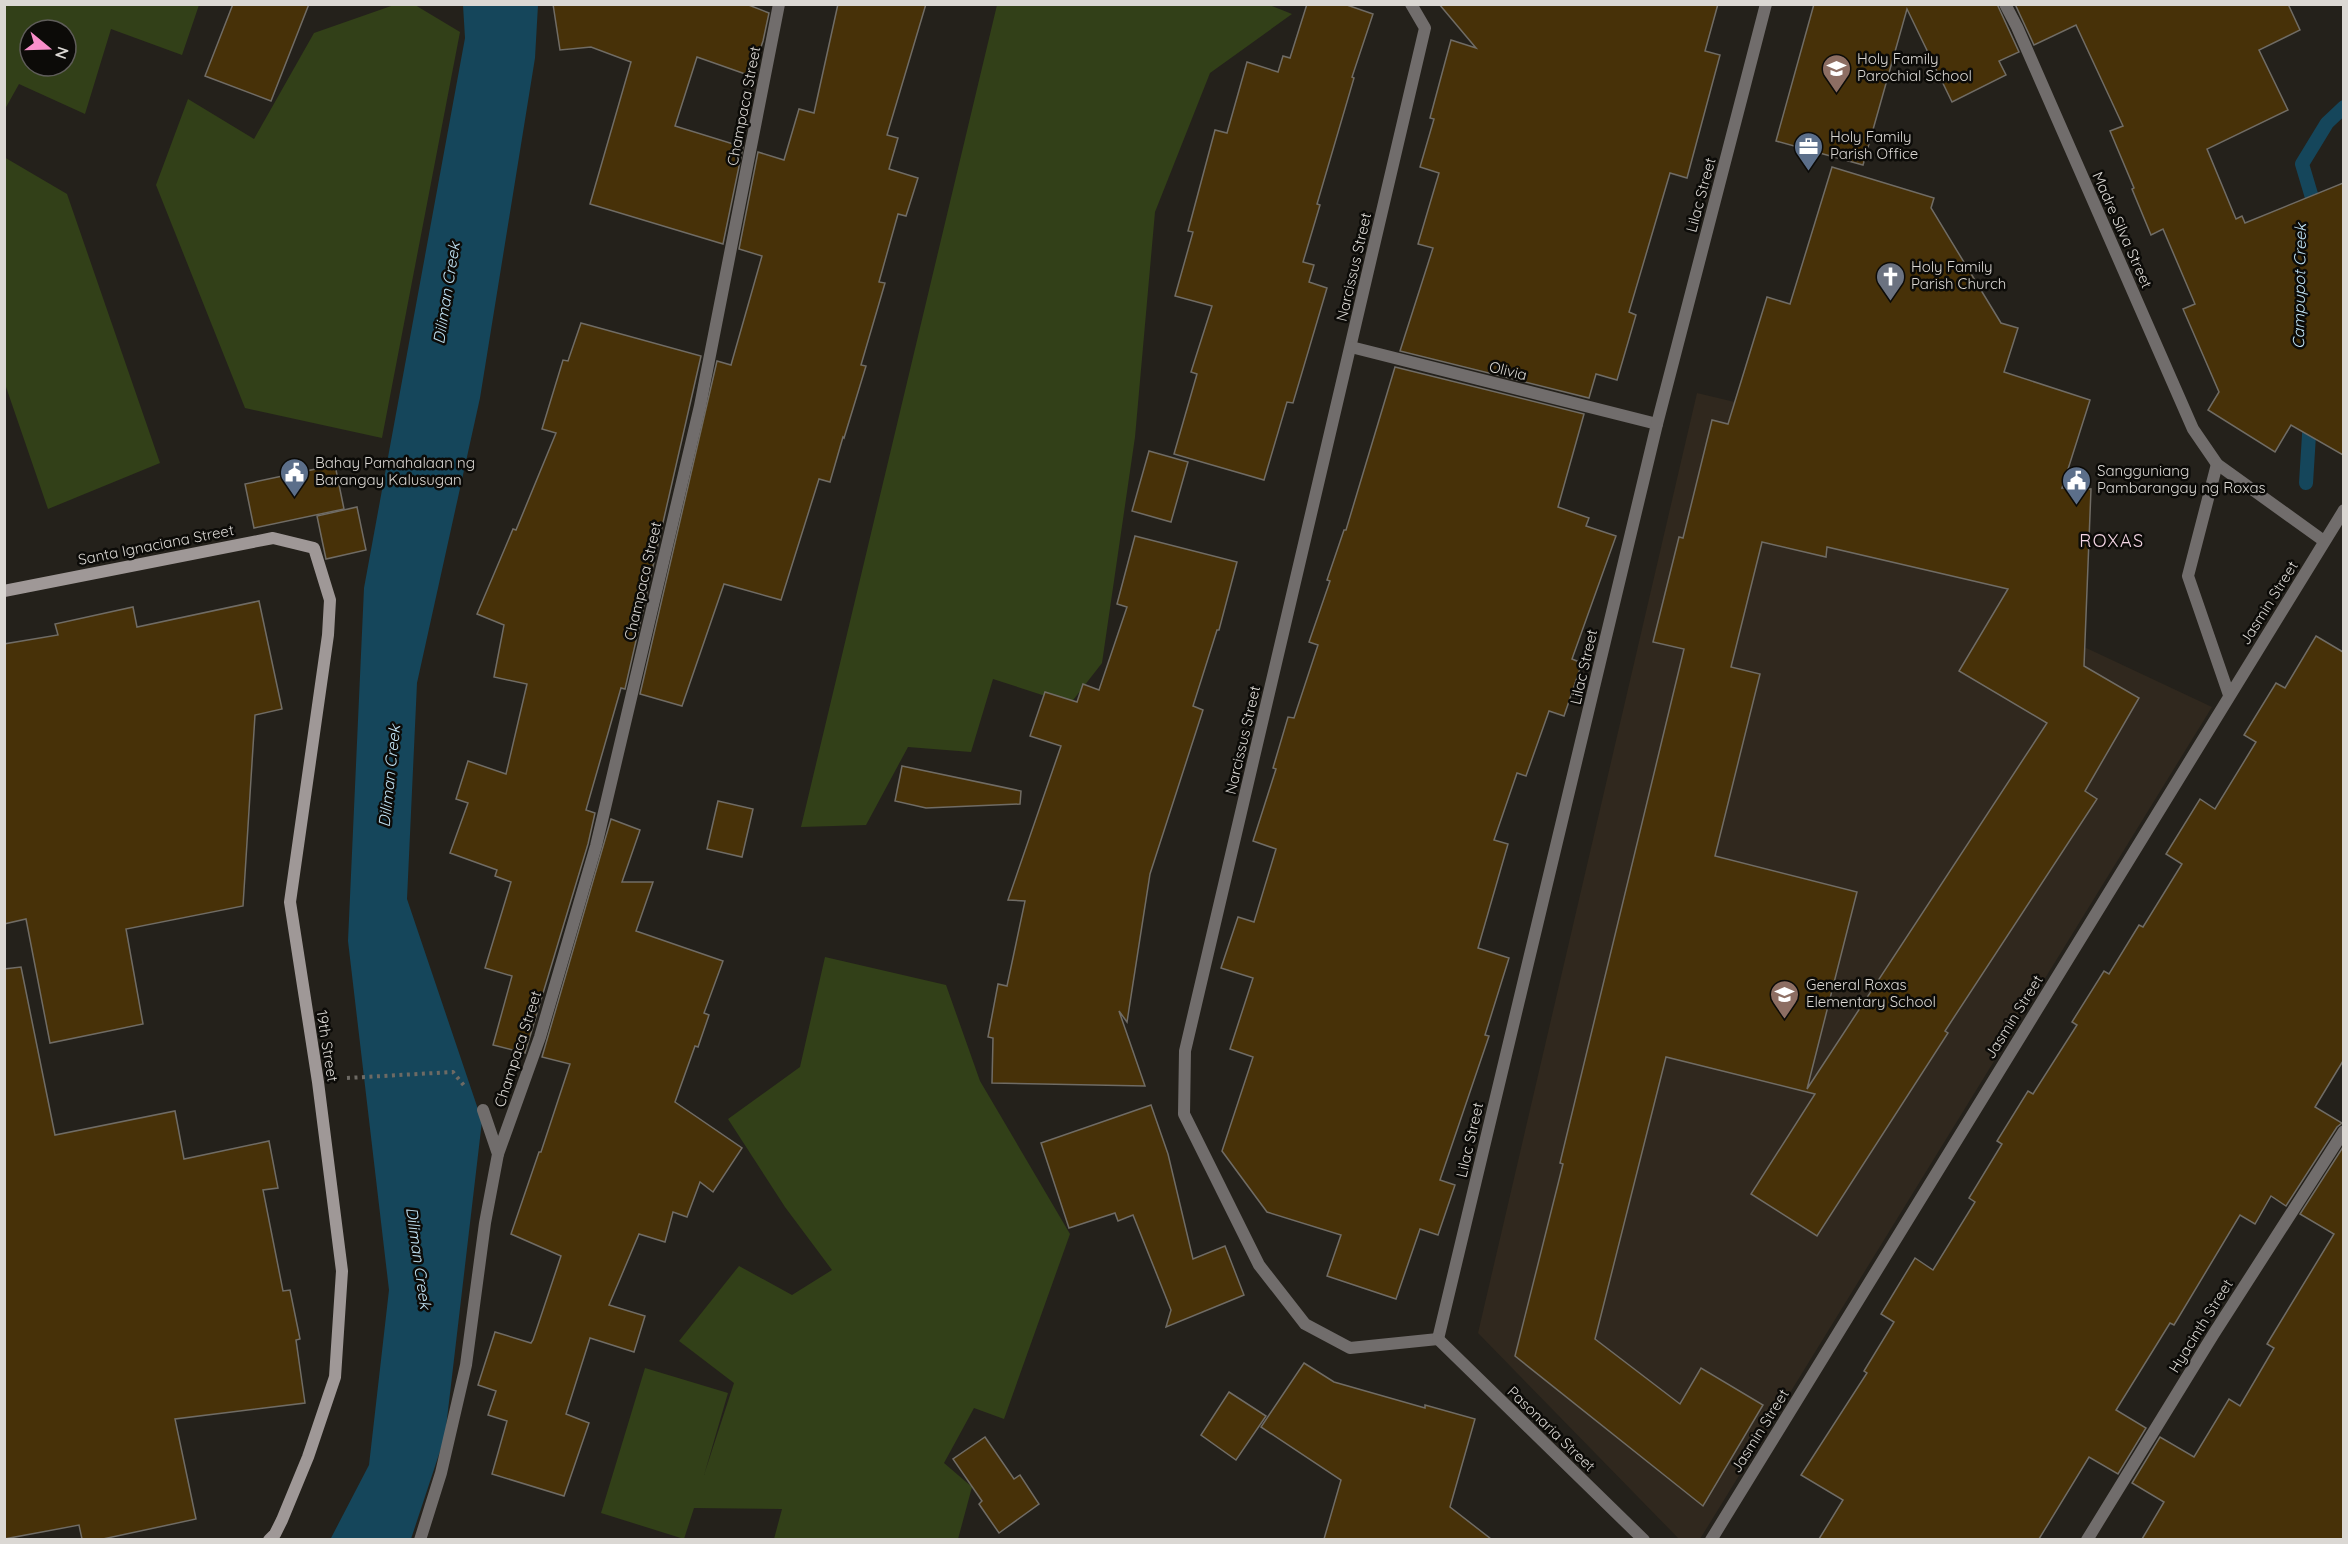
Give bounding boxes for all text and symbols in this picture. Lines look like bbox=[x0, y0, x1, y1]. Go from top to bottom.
north arrow bbox=[18, 18, 78, 78]
text: N bbox=[51, 44, 74, 62]
street label: Champaca Street bbox=[723, 45, 764, 167]
place label: Holy Family Parochial School bbox=[1857, 49, 1972, 85]
school or university icon: Holy Family Parochial School bbox=[1820, 52, 1852, 94]
place label: Holy Family Parish Office bbox=[1830, 127, 1918, 163]
office icon: Holy Family Parish Office bbox=[1793, 130, 1825, 172]
street label: Lilac Street bbox=[1681, 155, 1720, 234]
street label: Madre Silva Street bbox=[2088, 169, 2157, 291]
street label: Narcissus Street bbox=[1332, 211, 1375, 323]
water label: Campupot Creek bbox=[2288, 222, 2310, 349]
water label: Diliman Creek bbox=[428, 239, 464, 345]
place label: Holy Family Parish Church bbox=[1911, 257, 2006, 293]
church icon: Holy Family Parish Church bbox=[1874, 260, 1906, 302]
street label: Olivia bbox=[1487, 357, 1529, 384]
place label: Bahay Pamahalaan ng Barangay Kalusugan bbox=[315, 453, 475, 489]
public building icon: Bahay Pamahalaan ng Barangay Kalusugan bbox=[278, 456, 310, 498]
place label: Sangguniang Pambarangay ng Roxas bbox=[2097, 461, 2266, 497]
public building icon: Sangguniang Pambarangay ng Roxas bbox=[2060, 464, 2092, 506]
street label: Santa Ignaciana Street bbox=[76, 520, 235, 569]
street label: Champaca Street bbox=[620, 520, 665, 642]
district label: ROXAS bbox=[2079, 529, 2145, 552]
street label: Jasmin Street bbox=[2235, 557, 2302, 648]
street label: Lilac Street bbox=[1566, 627, 1601, 706]
street label: Narcissus Street bbox=[1221, 684, 1264, 796]
water label: Diliman Creek bbox=[374, 722, 404, 828]
street label: Jasmin Street bbox=[1980, 971, 2047, 1062]
place label: General Roxas Elementary School bbox=[1806, 975, 1936, 1011]
school or university icon: General Roxas Elementary School bbox=[1769, 978, 1801, 1020]
street label: Champaca Street bbox=[490, 988, 545, 1109]
street label: 19th Street bbox=[312, 1009, 343, 1083]
street label: Lilac Street bbox=[1452, 1100, 1487, 1179]
water label: Diliman Creek bbox=[402, 1206, 436, 1312]
street label: Hyacinth Street bbox=[2164, 1275, 2237, 1376]
street label: Pasonaria Street bbox=[1503, 1382, 1599, 1475]
street label: Jasmin Street bbox=[1726, 1385, 1793, 1476]

